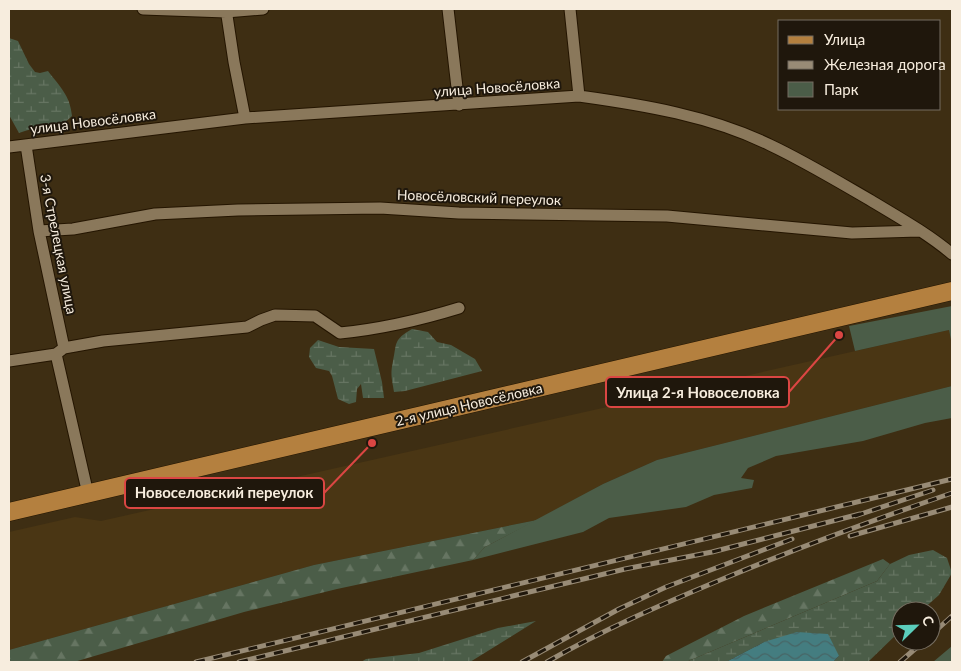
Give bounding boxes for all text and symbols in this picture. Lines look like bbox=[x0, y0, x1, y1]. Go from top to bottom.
legend bbox=[778, 20, 941, 110]
text: Улица bbox=[824, 30, 865, 48]
text: Железная дорога bbox=[824, 55, 946, 73]
street label: улица Новосёловка bbox=[433, 74, 561, 100]
text: Парк bbox=[824, 80, 859, 98]
street label: улица Новосёловка bbox=[29, 105, 157, 137]
street label: 3-я Стрелецкая улица bbox=[37, 173, 81, 315]
street label: Новосёловский переулок bbox=[397, 186, 562, 208]
callout: Улица 2-я Новоселовка bbox=[606, 377, 789, 407]
street label: 2-я улица Новосёловка bbox=[394, 379, 544, 429]
text: Улица 2-я Новоселовка bbox=[615, 383, 780, 401]
callout: Новоселовский переулок bbox=[125, 478, 324, 508]
text: Новоселовский переулок bbox=[135, 483, 314, 501]
north arrow bbox=[891, 601, 941, 651]
text: С bbox=[919, 613, 938, 629]

